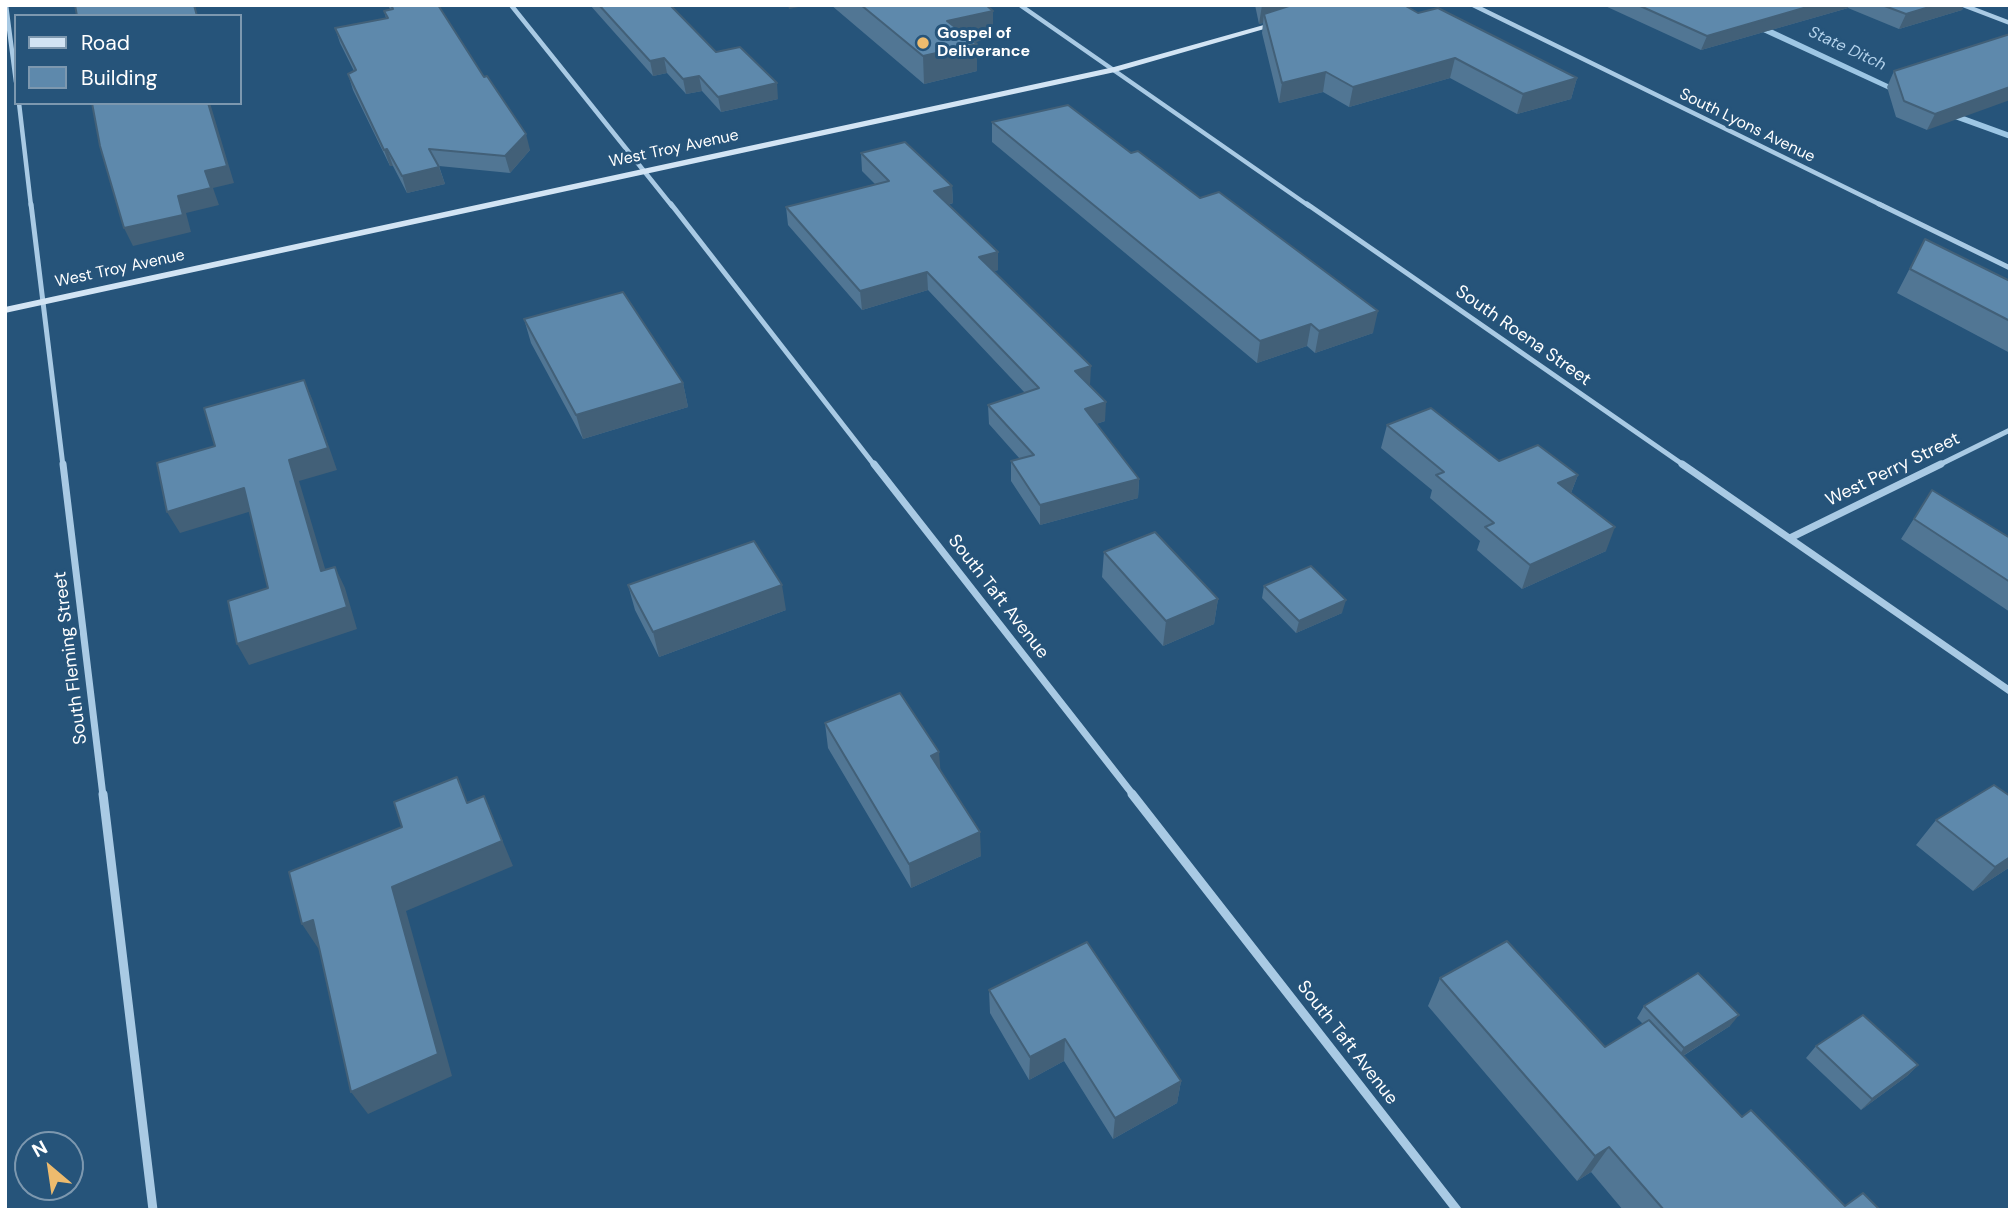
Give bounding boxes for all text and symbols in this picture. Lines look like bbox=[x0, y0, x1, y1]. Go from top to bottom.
legend bbox=[14, 14, 242, 105]
water label: State Ditch bbox=[1805, 23, 1889, 75]
place label: Gospel of Deliverance bbox=[937, 24, 1030, 62]
text: Road bbox=[81, 29, 130, 57]
marker: Gospel of Deliverance bbox=[915, 35, 931, 51]
text: Building bbox=[81, 64, 157, 92]
street label: South Lyons Avenue bbox=[1676, 85, 1818, 167]
street label: West Troy Avenue bbox=[607, 126, 741, 172]
street label: West Troy Avenue bbox=[53, 246, 187, 292]
street label: South Roena Street bbox=[1451, 281, 1595, 391]
street label: West Perry Street bbox=[1822, 428, 1964, 512]
street label: South Taft Avenue bbox=[943, 531, 1053, 663]
street label: South Fleming Street bbox=[50, 570, 92, 746]
street label: South Taft Avenue bbox=[1292, 977, 1402, 1109]
north arrow bbox=[14, 1131, 84, 1201]
text: N bbox=[27, 1135, 52, 1163]

